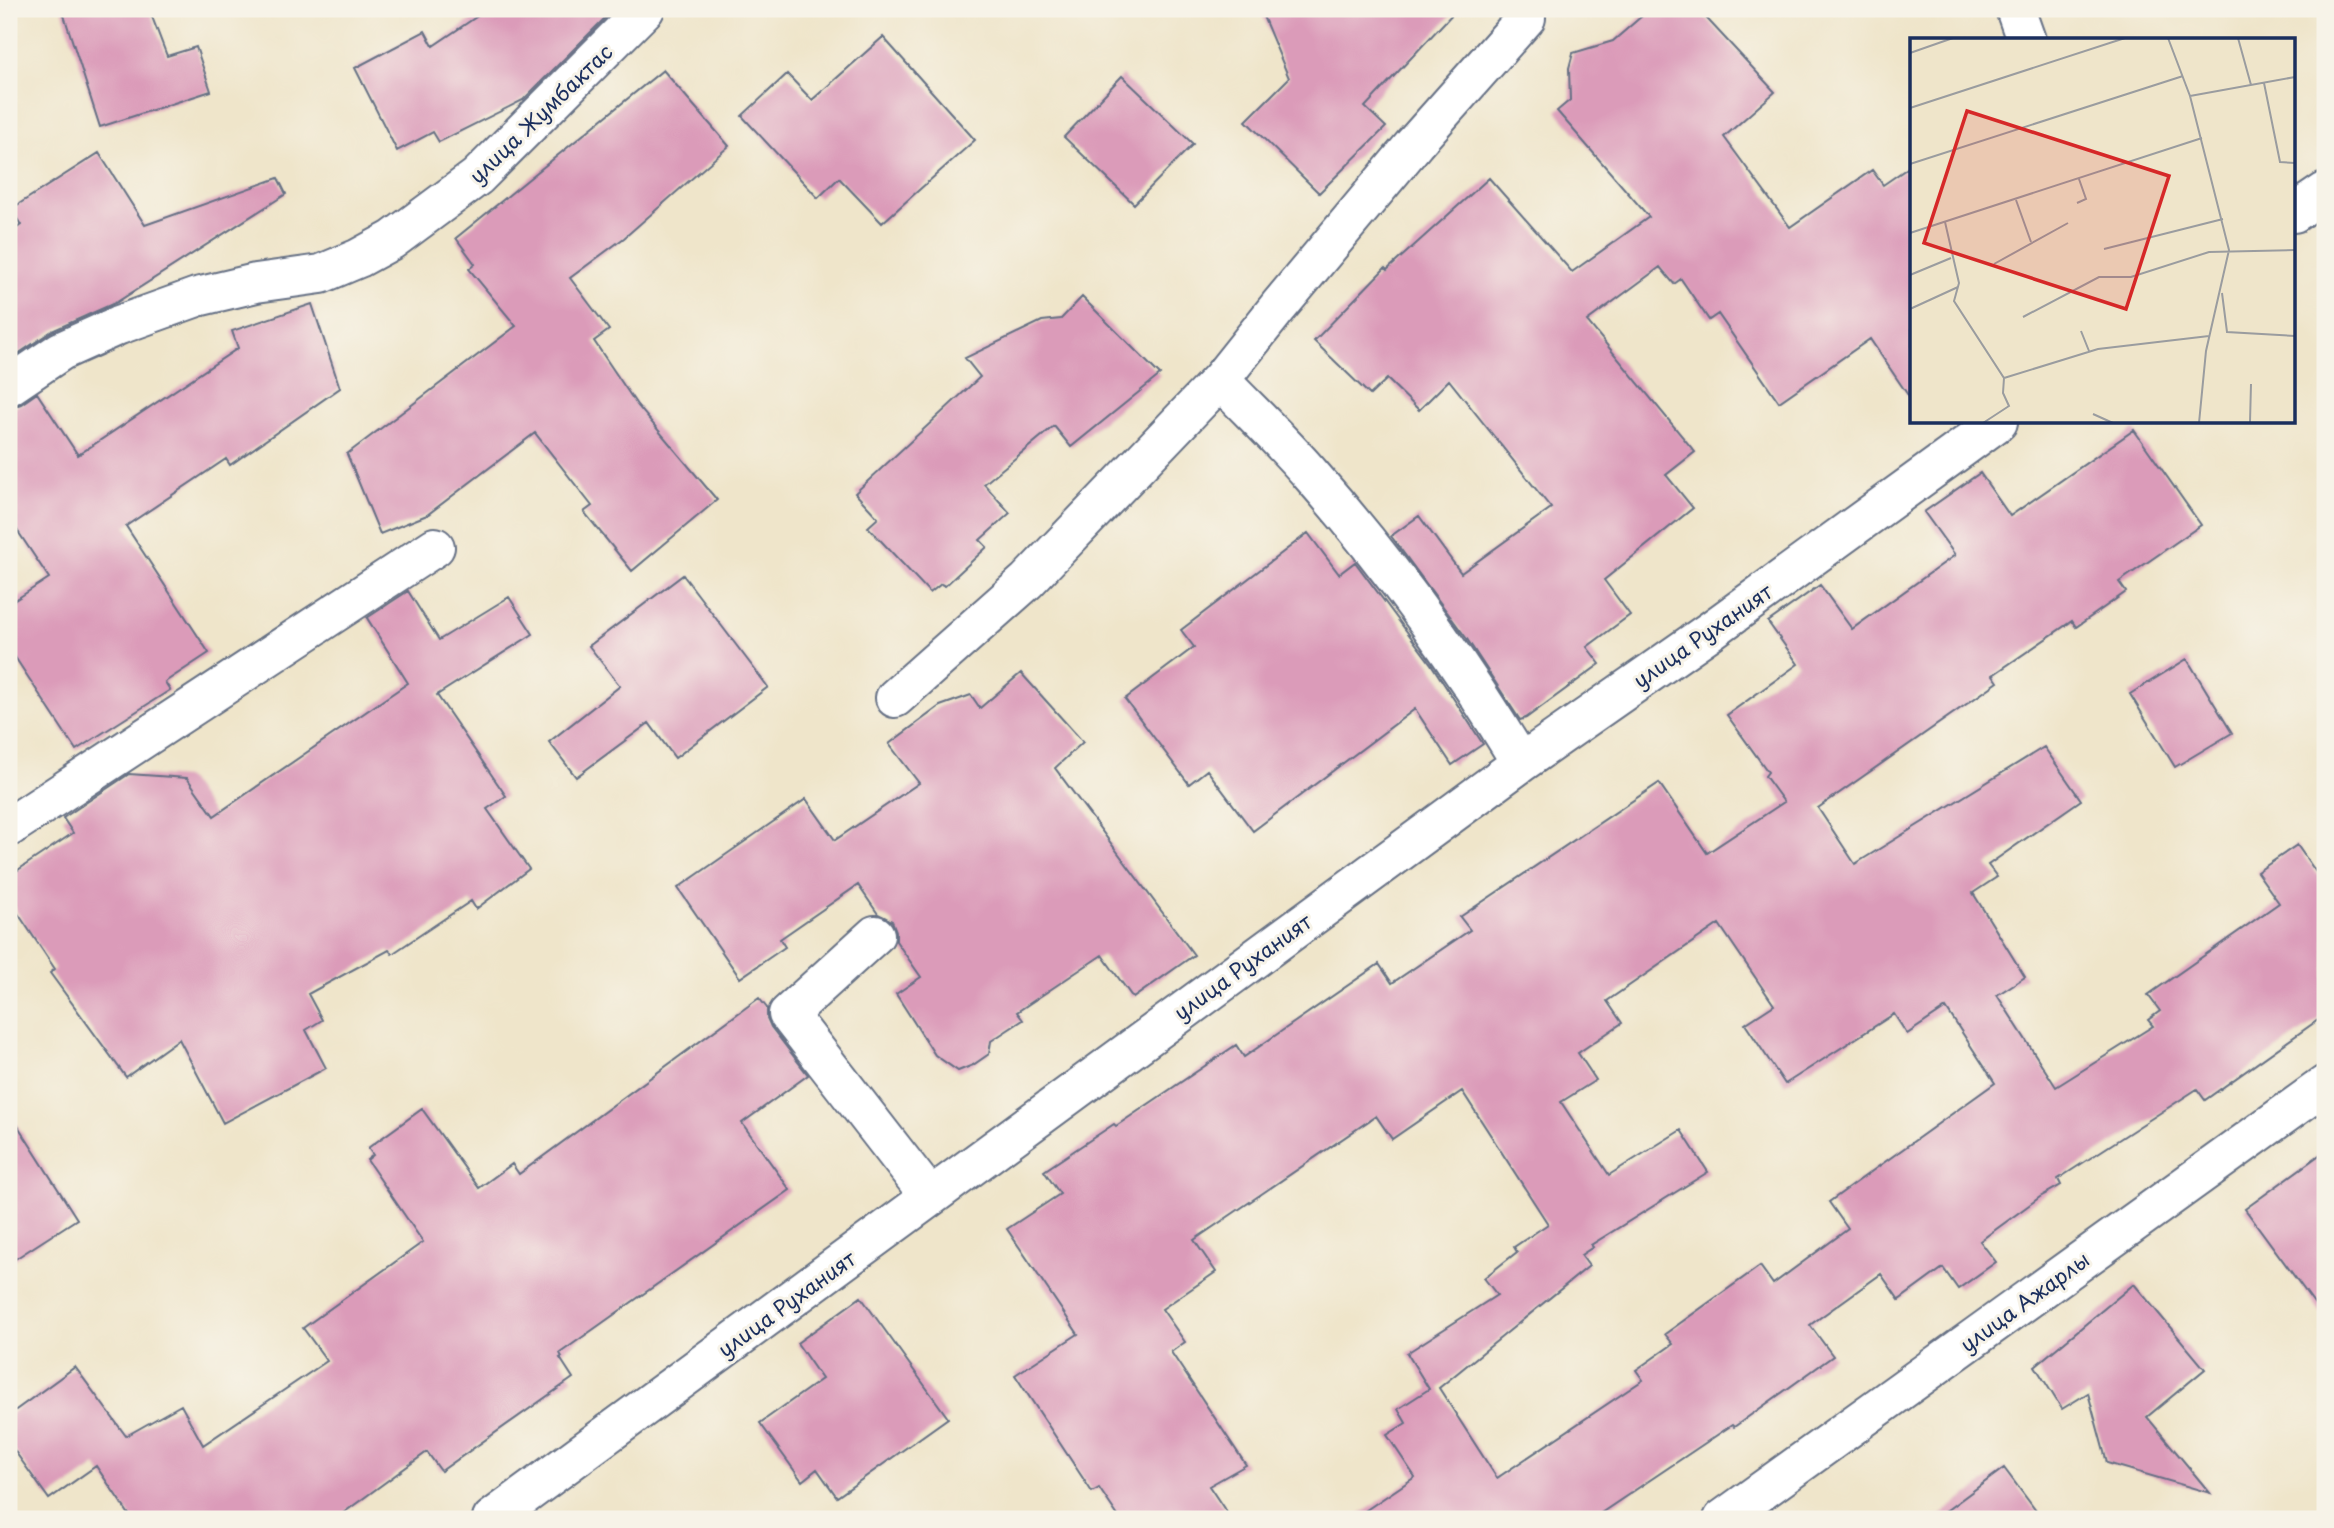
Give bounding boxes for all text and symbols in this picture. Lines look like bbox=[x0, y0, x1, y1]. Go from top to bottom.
street label: улица Жумбактас bbox=[461, 36, 619, 190]
inset map bbox=[1910, 38, 2296, 424]
street label: улица Руханият bbox=[1626, 574, 1779, 695]
street label: улица Руханият bbox=[1166, 904, 1318, 1027]
street label: улица Руханият bbox=[710, 1241, 862, 1364]
street label: улица Ажарлы bbox=[1952, 1243, 2096, 1359]

